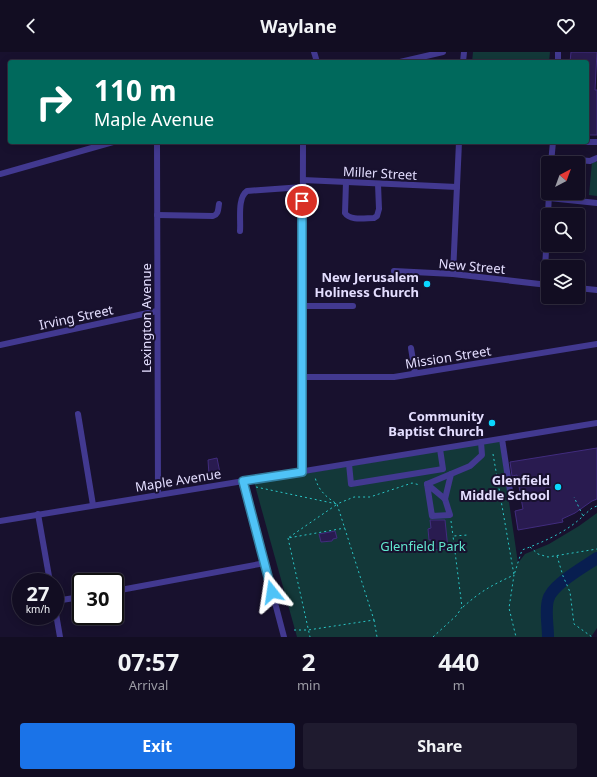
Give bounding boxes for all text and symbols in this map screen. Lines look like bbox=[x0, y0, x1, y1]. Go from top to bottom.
text: Waylane bbox=[260, 14, 337, 38]
icon: back bbox=[20, 15, 42, 37]
icon: heart bbox=[555, 15, 577, 37]
text: 110 m bbox=[94, 71, 177, 109]
icon: right bbox=[28, 76, 80, 128]
text: Maple Avenue bbox=[94, 107, 214, 131]
north arrow bbox=[541, 156, 585, 200]
map controls bbox=[541, 156, 585, 304]
street label: Miller Street bbox=[342, 162, 418, 184]
pin bbox=[285, 184, 319, 218]
icon: arrive bbox=[291, 190, 313, 212]
button: search bbox=[541, 208, 585, 252]
street label: New Street bbox=[438, 254, 506, 278]
button: layers bbox=[541, 260, 585, 304]
street label: Lexington Avenue bbox=[137, 263, 155, 373]
place label: New Jerusalem Holiness Church bbox=[315, 268, 419, 301]
marker: New Jerusalem Holiness Church bbox=[422, 279, 432, 289]
street label: Irving Street bbox=[37, 300, 115, 334]
street label: Mission Street bbox=[404, 341, 492, 373]
place label: Community Baptist Church bbox=[388, 407, 485, 440]
marker: Community Baptist Church bbox=[487, 418, 497, 428]
street label: Maple Avenue bbox=[134, 464, 222, 496]
place label: Glenfield Middle School bbox=[460, 471, 550, 504]
marker: Glenfield Middle School bbox=[553, 482, 563, 492]
park label: Glenfield Park bbox=[380, 537, 466, 555]
position arrow bbox=[251, 571, 293, 613]
speed limit sign: 30 bbox=[72, 573, 124, 625]
text: 27 bbox=[27, 580, 49, 607]
text: km/h bbox=[26, 602, 50, 616]
text: 07:57 bbox=[118, 645, 179, 678]
text: 2 bbox=[302, 645, 316, 678]
text: 440 bbox=[438, 645, 479, 678]
text: Arrival bbox=[129, 676, 168, 694]
text: min bbox=[297, 676, 320, 694]
text: m bbox=[453, 676, 465, 694]
button: Exit bbox=[20, 723, 295, 769]
button: Share bbox=[303, 723, 577, 769]

